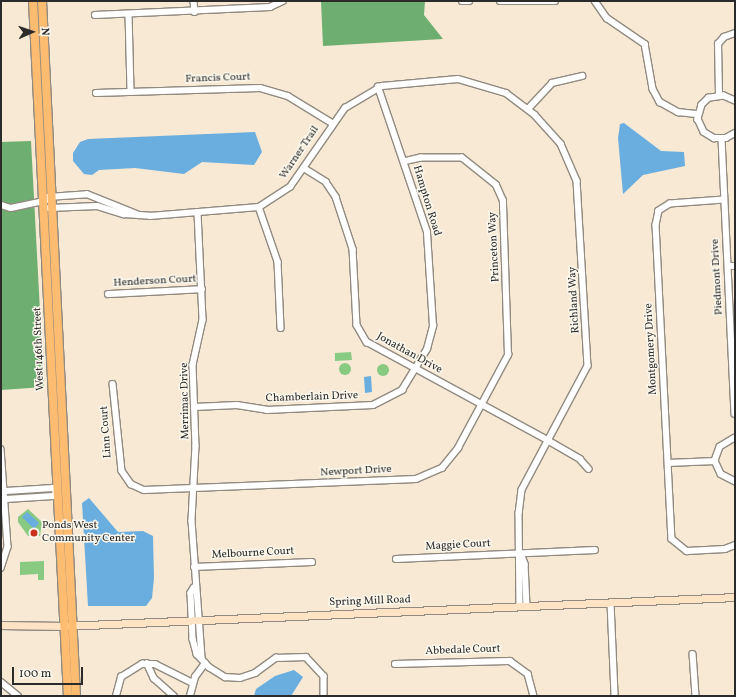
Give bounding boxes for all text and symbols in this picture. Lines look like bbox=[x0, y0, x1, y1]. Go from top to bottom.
north arrow bbox=[12, 12, 52, 52]
text: N bbox=[37, 27, 52, 36]
street label: Francis Court bbox=[185, 71, 251, 87]
street label: Warner Trail bbox=[277, 124, 323, 182]
street label: Hampton Road bbox=[409, 164, 443, 238]
street label: Princeton Way bbox=[487, 211, 503, 283]
street label: Piedmont Drive bbox=[709, 239, 727, 315]
street label: Richland Way bbox=[567, 266, 583, 334]
street label: Henderson Court bbox=[113, 273, 197, 291]
street label: Montgomery Drive bbox=[643, 303, 661, 395]
street label: West 146th Street bbox=[32, 307, 48, 391]
street label: Jonathan Drive bbox=[374, 331, 444, 377]
street label: Merrimac Drive bbox=[179, 362, 193, 440]
street label: Chamberlain Drive bbox=[266, 390, 358, 406]
street label: Linn Court bbox=[99, 405, 115, 459]
street label: Newport Drive bbox=[320, 464, 392, 480]
place label: Ponds West Community Center bbox=[42, 520, 135, 546]
marker: Ponds West Community Center bbox=[29, 528, 39, 538]
street label: Maggie Court bbox=[425, 538, 491, 554]
street label: Melbourne Court bbox=[211, 545, 295, 563]
street label: Spring Mill Road bbox=[329, 594, 411, 610]
street label: Abbedale Court bbox=[425, 643, 501, 659]
scale bar bbox=[14, 659, 85, 685]
text: 100 m bbox=[19, 666, 51, 682]

